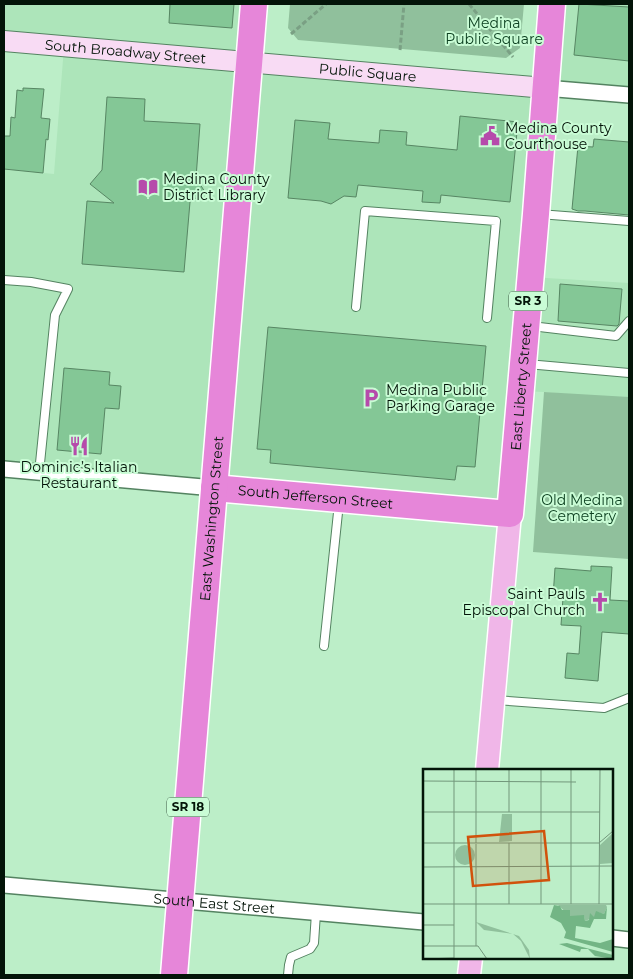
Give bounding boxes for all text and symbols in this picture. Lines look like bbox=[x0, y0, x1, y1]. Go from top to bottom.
park label: Medina Public Square bbox=[445, 14, 543, 48]
street label: South Broadway Street bbox=[44, 36, 207, 68]
street label: Public Square bbox=[318, 59, 417, 86]
place label: Medina County Courthouse bbox=[505, 119, 612, 153]
public building icon: Medina County Courthouse bbox=[479, 125, 501, 147]
place label: Medina County District Library bbox=[163, 170, 270, 204]
library icon: Medina County District Library bbox=[137, 176, 159, 198]
road number: SR 3 bbox=[509, 292, 547, 310]
street label: East Liberty Street bbox=[507, 322, 536, 451]
place label: Medina Public Parking Garage bbox=[386, 381, 495, 415]
parking icon: Medina Public Parking Garage bbox=[360, 387, 382, 409]
restaurant icon: Dominic’s Italian Restaurant bbox=[68, 435, 90, 457]
street label: East Washington Street bbox=[196, 435, 227, 602]
place label: Dominic’s Italian Restaurant bbox=[21, 458, 137, 492]
street label: South Jefferson Street bbox=[237, 481, 394, 513]
park label: Old Medina Cemetery bbox=[541, 491, 623, 525]
place label: Saint Pauls Episcopal Church bbox=[462, 585, 585, 619]
church icon: Saint Pauls Episcopal Church bbox=[589, 591, 611, 613]
inset map bbox=[423, 769, 613, 959]
road number: SR 18 bbox=[167, 798, 209, 816]
street label: South East Street bbox=[153, 889, 276, 918]

